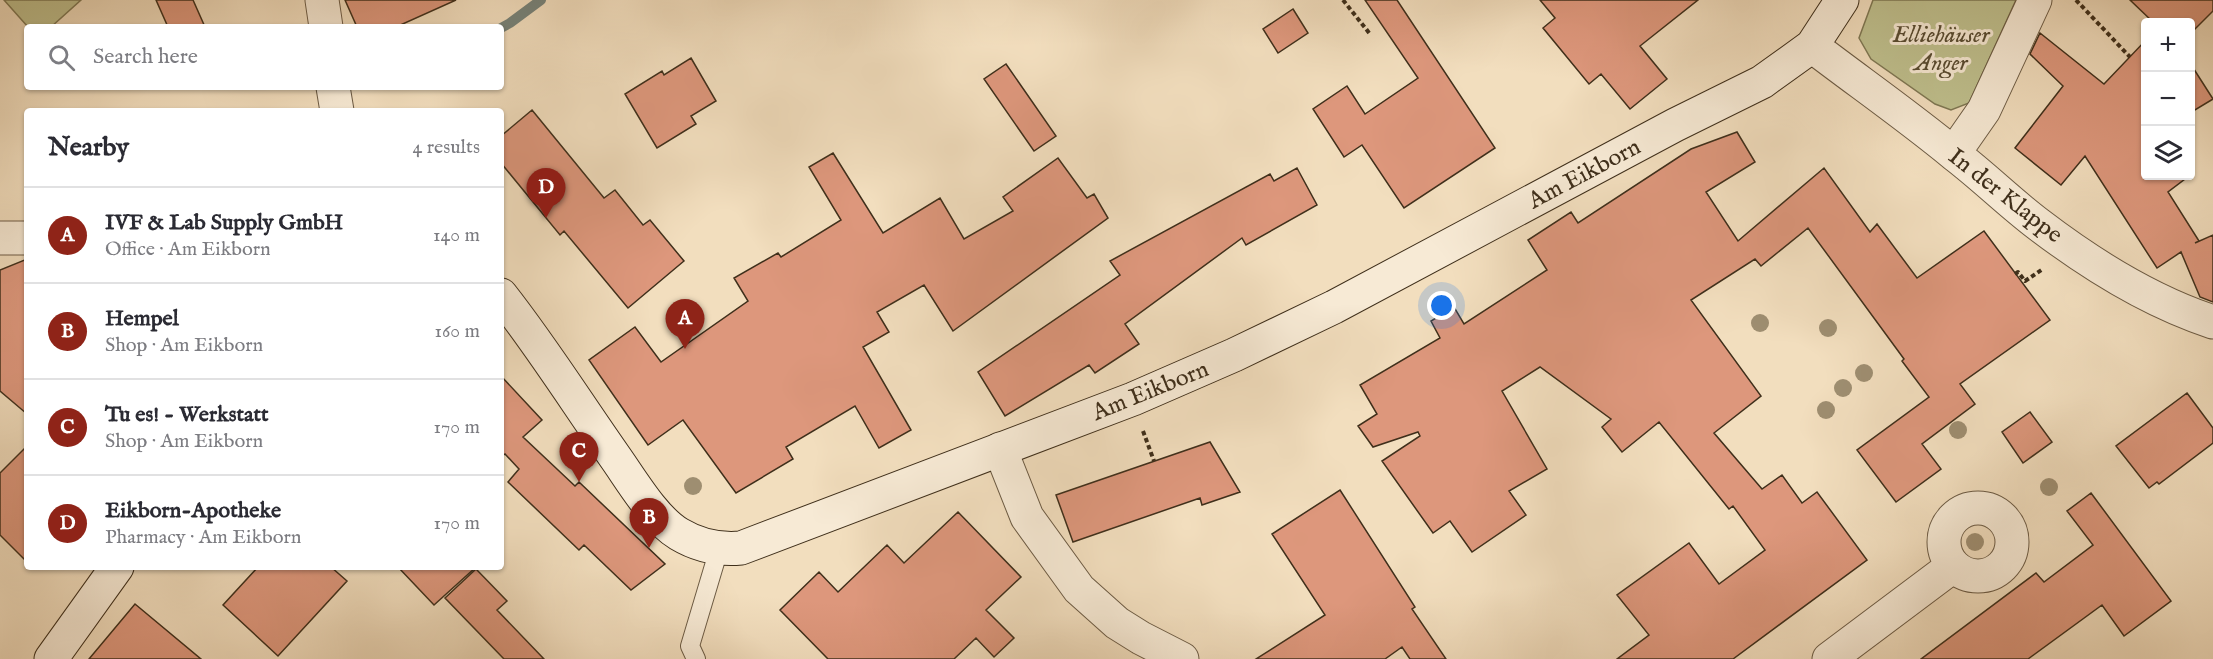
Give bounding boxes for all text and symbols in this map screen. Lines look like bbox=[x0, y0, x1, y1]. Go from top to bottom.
map controls bbox=[2141, 18, 2195, 180]
button: + bbox=[2141, 18, 2195, 72]
park label: Elliehäuser Anger bbox=[1892, 20, 1991, 79]
search box bbox=[24, 24, 504, 90]
icon: search bbox=[45, 41, 78, 74]
text: Search here bbox=[93, 43, 198, 71]
button: − bbox=[2141, 72, 2195, 126]
button: layers bbox=[2141, 126, 2195, 180]
text: Nearby bbox=[48, 131, 129, 164]
street label: Am Eikborn bbox=[1522, 132, 1647, 217]
text: 4 results bbox=[413, 135, 480, 160]
street label: In der Klappe bbox=[1941, 142, 2069, 251]
pin: D bbox=[526, 168, 566, 218]
text: IVF & Lab Supply GmbH bbox=[105, 209, 343, 237]
text: A bbox=[61, 223, 74, 248]
text: 140 m bbox=[433, 223, 480, 248]
text: Office · Am Eikborn bbox=[105, 237, 271, 262]
your location bbox=[1427, 291, 1456, 320]
pin: A bbox=[666, 300, 704, 349]
text: Hempel bbox=[105, 305, 179, 333]
text: B bbox=[61, 319, 74, 344]
text: 160 m bbox=[434, 319, 480, 344]
text: Shop · Am Eikborn bbox=[105, 333, 263, 358]
street label: Am Eikborn bbox=[1087, 354, 1214, 429]
text: Tu es! - Werkstatt bbox=[105, 401, 269, 429]
text: C bbox=[60, 415, 75, 440]
text: 170 m bbox=[434, 415, 480, 440]
text: Shop · Am Eikborn bbox=[105, 429, 263, 454]
pin: C bbox=[560, 432, 598, 482]
text: Eikborn-Apotheke bbox=[105, 497, 281, 525]
pin: B bbox=[630, 498, 668, 548]
text: D bbox=[59, 511, 76, 536]
text: 170 m bbox=[434, 511, 480, 536]
text: Pharmacy · Am Eikborn bbox=[105, 525, 302, 550]

